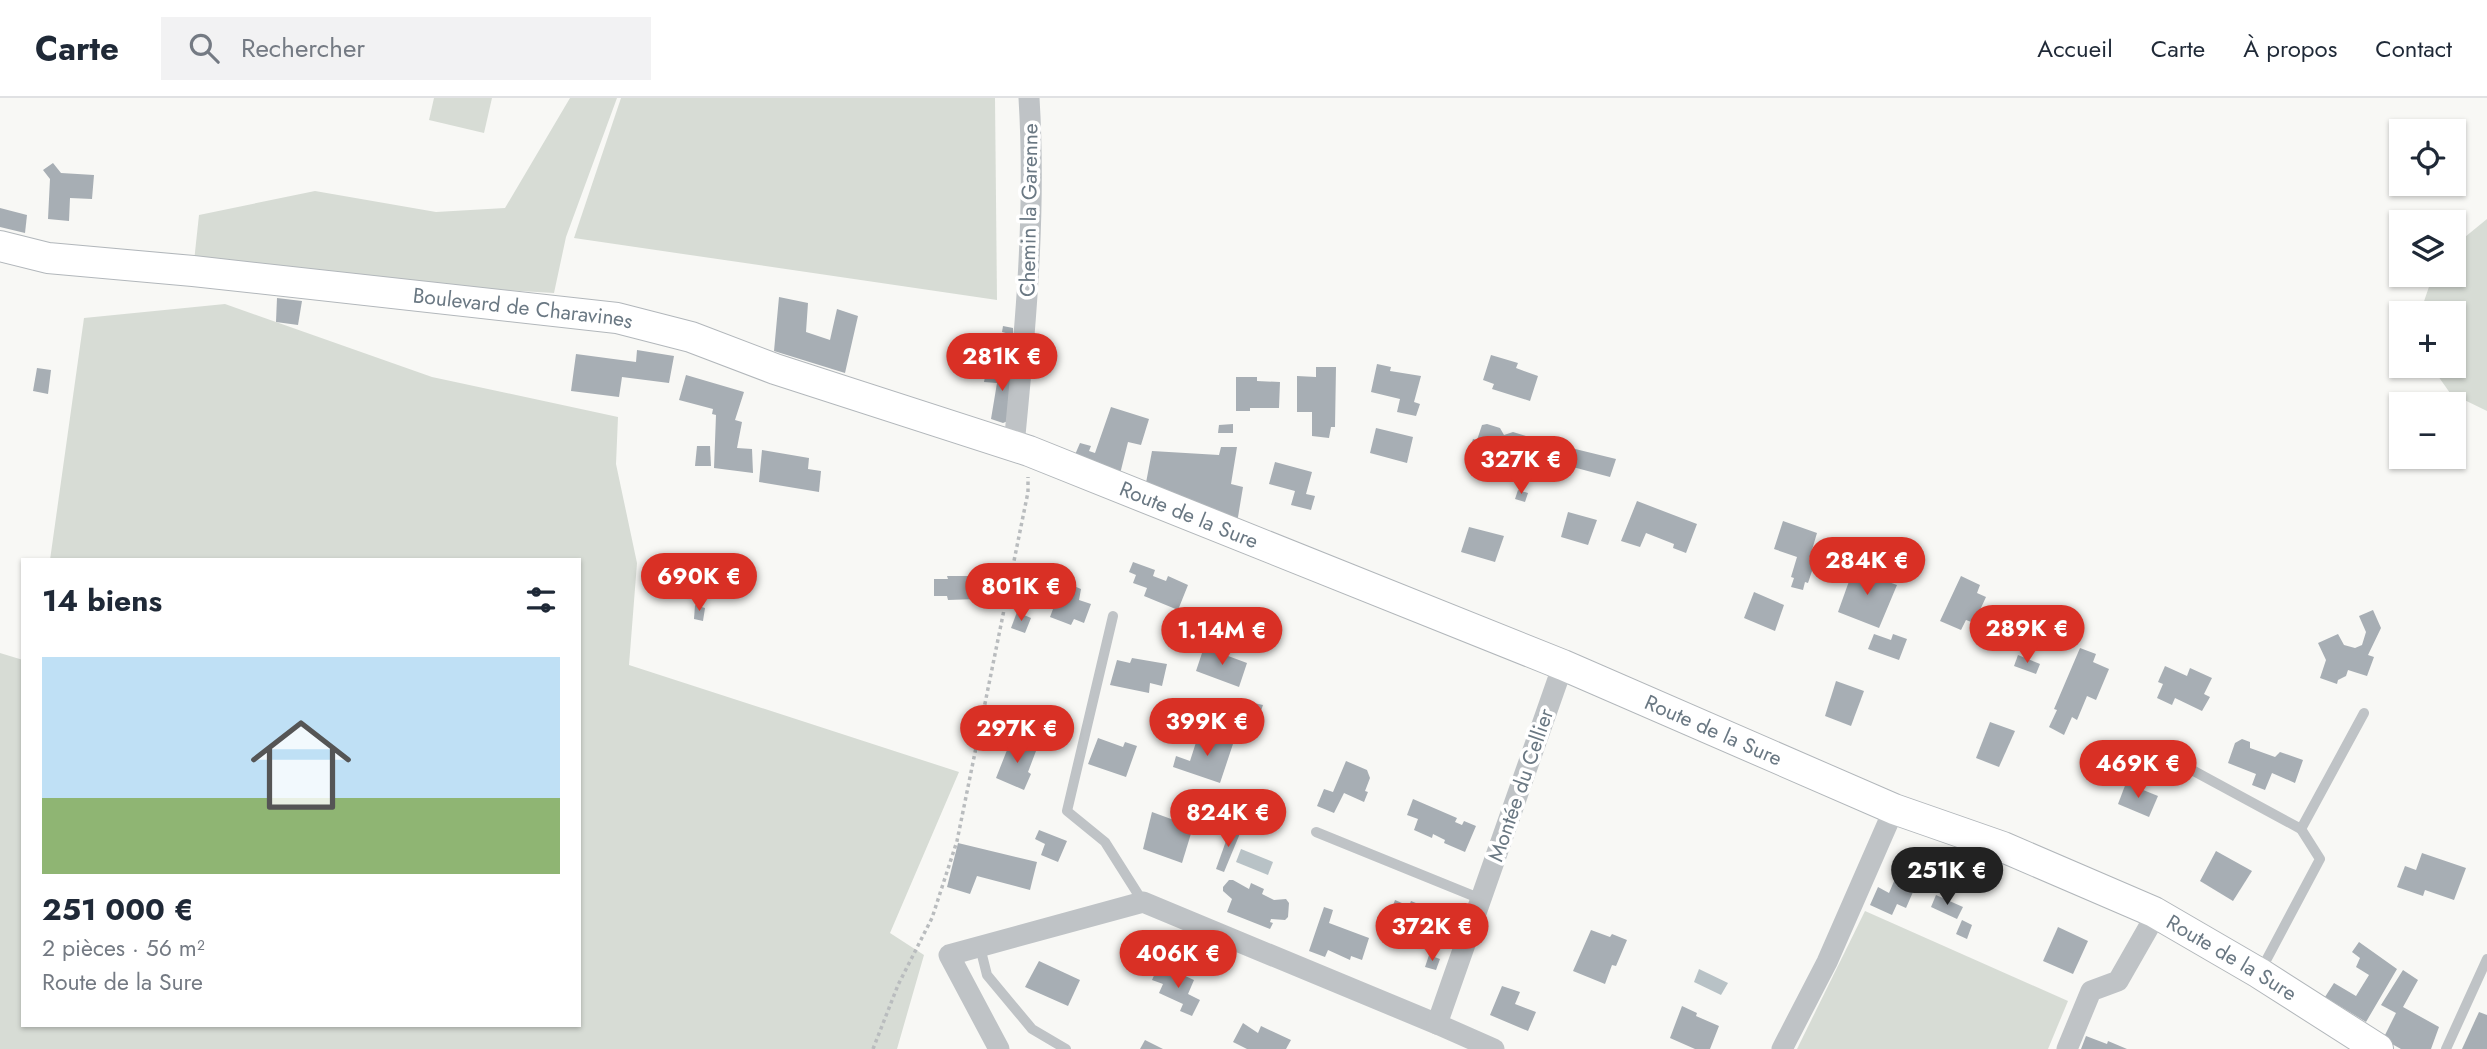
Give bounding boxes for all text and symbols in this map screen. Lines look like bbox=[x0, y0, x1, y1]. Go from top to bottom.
search box bbox=[161, 17, 651, 80]
text: Carte bbox=[35, 25, 119, 72]
icon: search bbox=[185, 29, 223, 67]
text: Rechercher bbox=[241, 29, 365, 67]
text: Accueil bbox=[2037, 31, 2113, 66]
text: Carte bbox=[2151, 31, 2205, 66]
text: À propos bbox=[2243, 31, 2337, 66]
text: Contact bbox=[2375, 31, 2452, 66]
map controls bbox=[2389, 119, 2466, 469]
button: locate bbox=[2389, 119, 2466, 196]
street label: Chemin la Garenne bbox=[1012, 123, 1046, 297]
button: layers bbox=[2389, 210, 2466, 287]
street label: Boulevard de Charavines bbox=[411, 280, 636, 337]
button: + bbox=[2389, 301, 2466, 378]
pin: 281K € bbox=[945, 334, 1059, 393]
text: 281K € bbox=[962, 339, 1042, 373]
button: − bbox=[2389, 392, 2466, 469]
pin: 327K € bbox=[1464, 436, 1578, 496]
text: 327K € bbox=[1480, 442, 1562, 476]
street label: Route de la Sure bbox=[1115, 474, 1263, 556]
pin: 284K € bbox=[1810, 538, 1924, 597]
text: 284K € bbox=[1825, 543, 1909, 577]
pin: 690K € bbox=[642, 554, 756, 613]
text: 690K € bbox=[657, 559, 741, 593]
pin: 801K € bbox=[964, 564, 1078, 623]
text: 801K € bbox=[981, 569, 1061, 603]
text: 14 biens bbox=[42, 579, 162, 622]
icon: filters bbox=[522, 581, 560, 619]
pin: 289K € bbox=[1970, 606, 2084, 665]
pin: 1.14M € bbox=[1157, 608, 1287, 667]
text: 289K € bbox=[1986, 611, 2068, 645]
text: 1.14M € bbox=[1177, 613, 1267, 647]
street label: Route de la Sure bbox=[1640, 687, 1787, 774]
pin: 399K € bbox=[1150, 698, 1264, 758]
icon: home bbox=[238, 702, 364, 828]
text: 399K € bbox=[1165, 704, 1249, 738]
street label: Montée du Cellier bbox=[1481, 704, 1562, 866]
pin: 297K € bbox=[960, 706, 1074, 765]
text: 297K € bbox=[976, 711, 1058, 745]
pin: 469K € bbox=[2081, 740, 2195, 800]
text: 469K € bbox=[2096, 746, 2180, 780]
pin: 824K € bbox=[1171, 790, 1285, 849]
text: 824K € bbox=[1186, 795, 1270, 829]
pin: 251K € bbox=[1890, 848, 2004, 907]
text: 251K € bbox=[1907, 853, 1987, 887]
text: 251 000 € bbox=[42, 888, 194, 931]
pin: 372K € bbox=[1375, 904, 1489, 963]
street label: Route de la Sure bbox=[2161, 907, 2303, 1008]
text: 372K € bbox=[1392, 909, 1472, 943]
pin: 406K € bbox=[1121, 930, 1235, 990]
text: 2 pièces · 56 m² bbox=[42, 931, 205, 965]
text: 406K € bbox=[1136, 936, 1220, 970]
text: Route de la Sure bbox=[42, 965, 203, 999]

